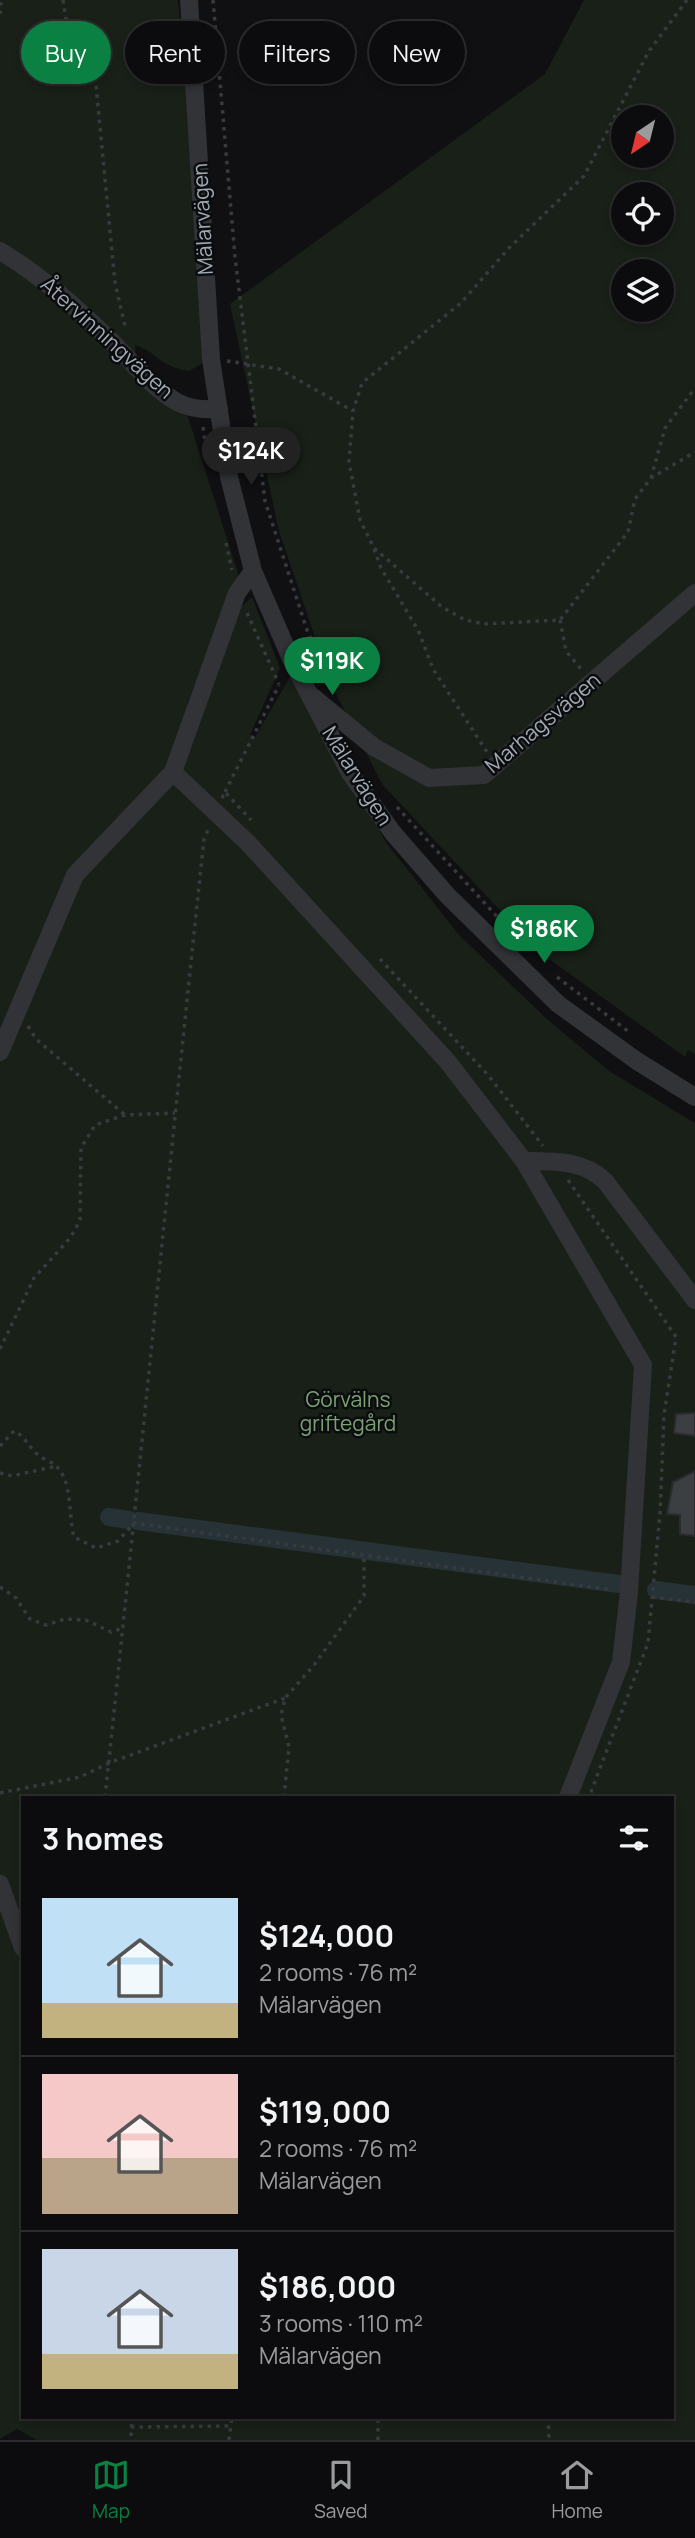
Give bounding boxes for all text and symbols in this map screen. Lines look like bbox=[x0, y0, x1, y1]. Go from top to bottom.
chip: Buy bbox=[21, 21, 111, 84]
chip: Rent bbox=[125, 21, 225, 84]
chip: Filters bbox=[239, 21, 355, 84]
chip: New bbox=[369, 21, 465, 84]
north arrow bbox=[611, 105, 674, 168]
map controls bbox=[611, 105, 674, 322]
street label: Mälarvägen bbox=[185, 162, 219, 276]
button: locate bbox=[611, 182, 674, 245]
button: layers bbox=[611, 259, 674, 322]
street label: Återvinningvägen bbox=[35, 270, 180, 404]
pin: $124K bbox=[202, 428, 300, 487]
text: $124K bbox=[218, 434, 284, 466]
pin: $119K bbox=[283, 638, 381, 697]
text: $119K bbox=[300, 644, 364, 676]
street label: Marhagsvägen bbox=[479, 666, 606, 779]
street label: Mälarvägen bbox=[316, 721, 399, 830]
pin: $186K bbox=[495, 906, 593, 965]
text: $186K bbox=[510, 912, 578, 944]
park label: Görvälns griftegård bbox=[300, 1385, 396, 1437]
text: 3 homes bbox=[42, 1818, 164, 1859]
icon: filters bbox=[615, 1819, 653, 1857]
text: $124,000 bbox=[259, 1915, 394, 1956]
icon: home bbox=[98, 1926, 182, 2010]
text: 2 rooms · 76 m² bbox=[259, 1956, 417, 1988]
text: Mälarvägen bbox=[259, 1988, 382, 2020]
text: $119,000 bbox=[259, 2091, 391, 2132]
icon: home bbox=[98, 2102, 182, 2186]
text: 2 rooms · 76 m² bbox=[259, 2132, 417, 2164]
text: Mälarvägen bbox=[259, 2164, 382, 2196]
text: $186,000 bbox=[259, 2266, 396, 2307]
icon: home bbox=[98, 2277, 182, 2361]
text: 3 rooms · 110 m² bbox=[259, 2307, 423, 2339]
text: Mälarvägen bbox=[259, 2339, 382, 2371]
tab: Map bbox=[92, 2456, 130, 2524]
tab: Saved bbox=[314, 2456, 368, 2524]
tab: Home bbox=[552, 2456, 603, 2524]

